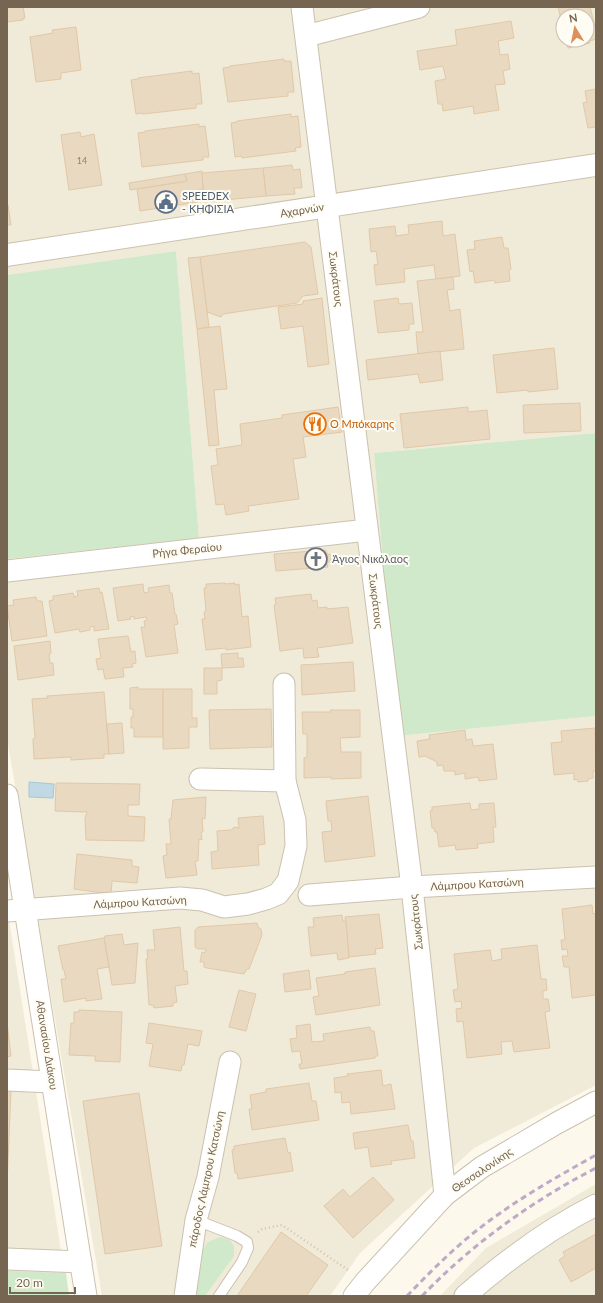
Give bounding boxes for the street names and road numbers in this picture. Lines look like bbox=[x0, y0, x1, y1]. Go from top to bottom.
street label: Αχαρνών bbox=[279, 200, 325, 219]
street label: Σωκράτους bbox=[327, 251, 346, 307]
street label: Ρήγα Φεραίου bbox=[151, 539, 222, 560]
street label: Σωκράτους bbox=[367, 573, 386, 629]
street label: Λάμπρου Κατσώνη bbox=[430, 875, 524, 892]
street label: Λάμπρου Κατσώνη bbox=[93, 893, 187, 910]
street label: Σωκράτους bbox=[406, 894, 425, 950]
street label: Αθανασίου Διάκου bbox=[34, 999, 61, 1091]
street label: πάροδος Λάμπρου Κατσώνη bbox=[185, 1109, 226, 1248]
street label: Θεσσαλονίκης bbox=[449, 1144, 515, 1195]

